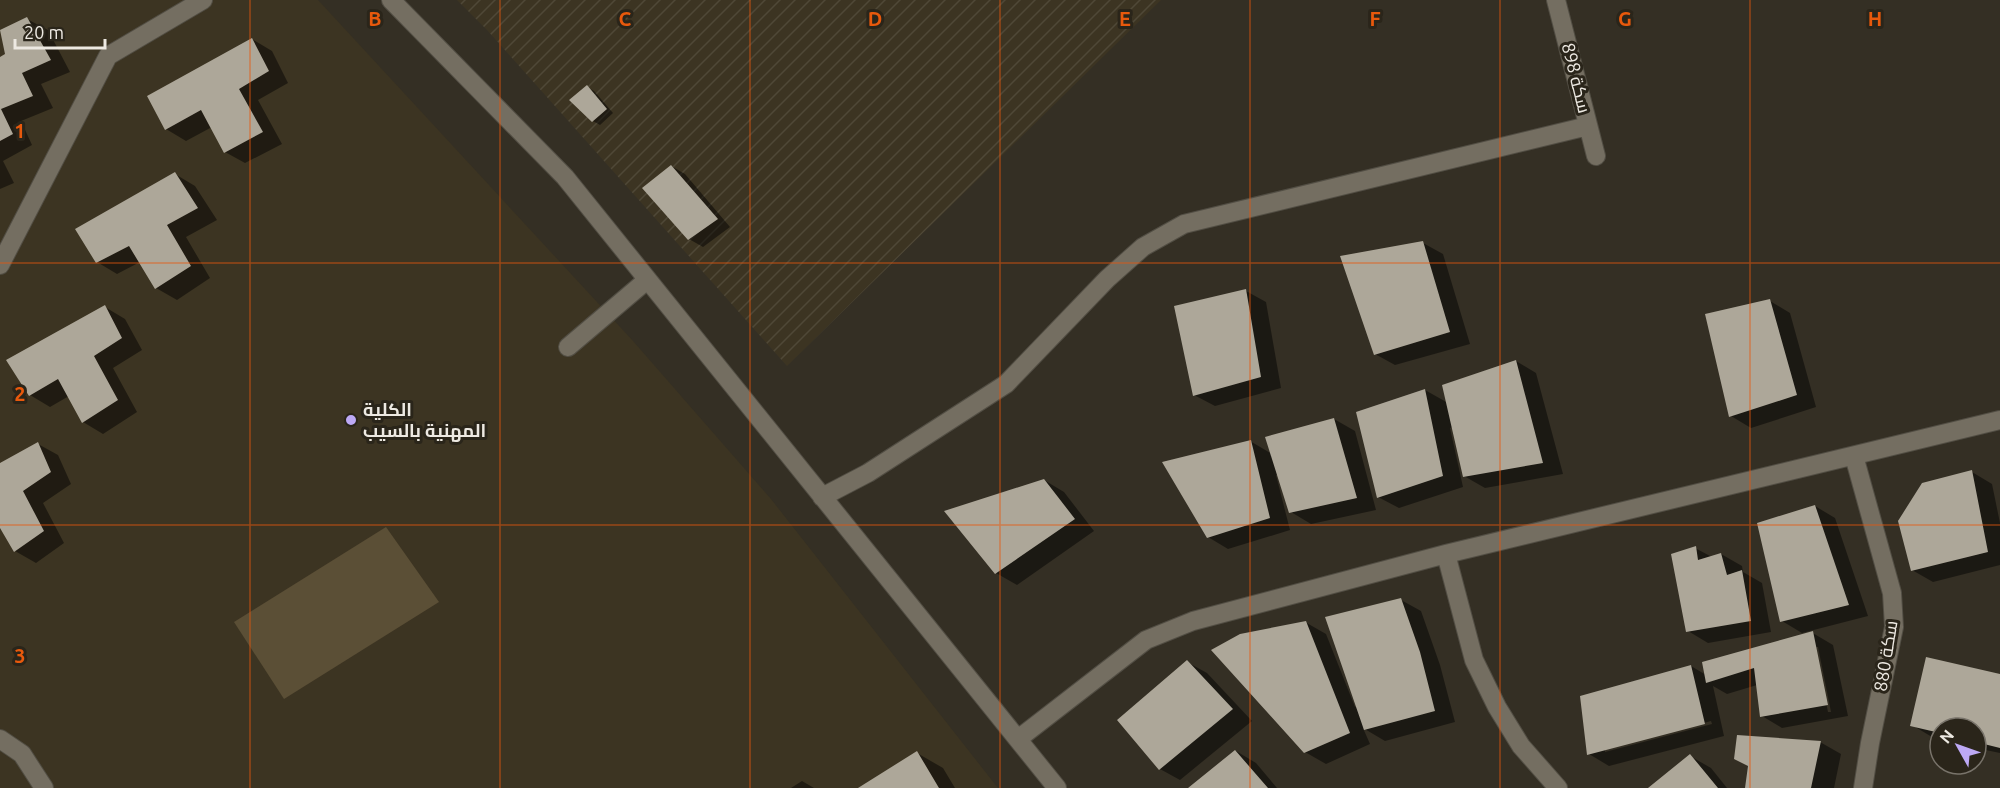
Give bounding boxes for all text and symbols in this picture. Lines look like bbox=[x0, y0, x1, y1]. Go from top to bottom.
text: B bbox=[368, 7, 382, 30]
text: C bbox=[619, 7, 632, 30]
text: D bbox=[868, 7, 882, 30]
text: E bbox=[1119, 7, 1131, 30]
text: F bbox=[1369, 7, 1381, 30]
text: G bbox=[1618, 7, 1632, 30]
text: H bbox=[1868, 7, 1882, 30]
scale bar bbox=[15, 12, 105, 50]
text: 20 m bbox=[24, 22, 64, 42]
street label: سكة 898 bbox=[1559, 41, 1595, 115]
text: 1 bbox=[14, 119, 26, 142]
text: 2 bbox=[14, 382, 26, 405]
place label: الكلية المهنية بالسيب bbox=[363, 399, 486, 442]
marker: الكلية المهنية بالسيب bbox=[344, 413, 358, 427]
street label: سكة 880 bbox=[1870, 619, 1901, 693]
text: 3 bbox=[14, 644, 26, 667]
north arrow bbox=[1928, 716, 1988, 776]
text: N bbox=[1936, 726, 1957, 747]

